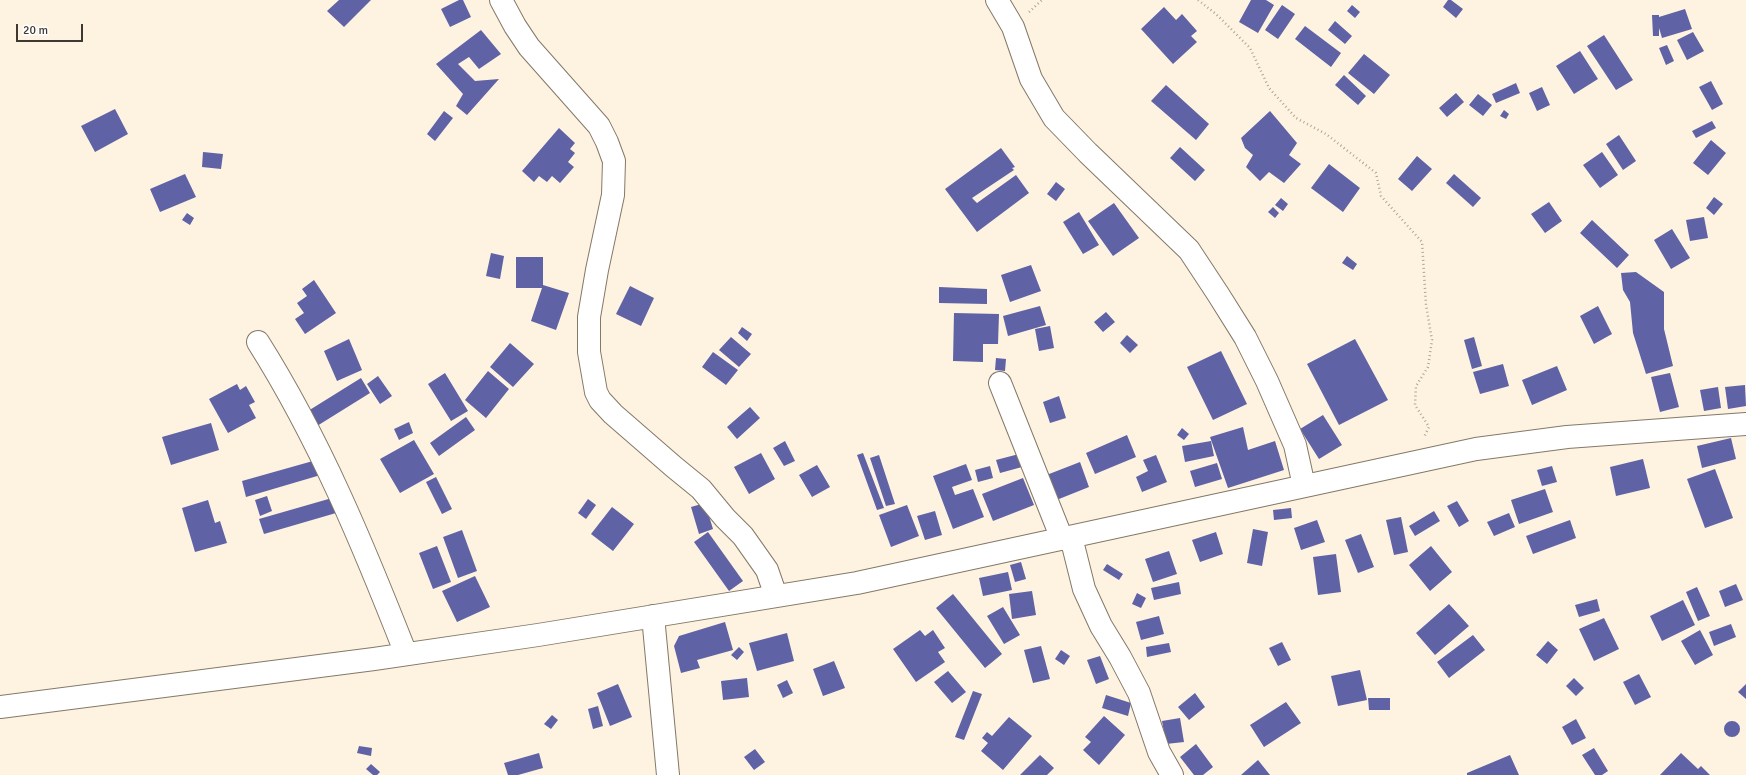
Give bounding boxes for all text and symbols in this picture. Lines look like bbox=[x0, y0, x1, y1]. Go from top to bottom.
scale bar bbox=[18, 16, 85, 42]
text: 20 m bbox=[23, 23, 48, 38]

